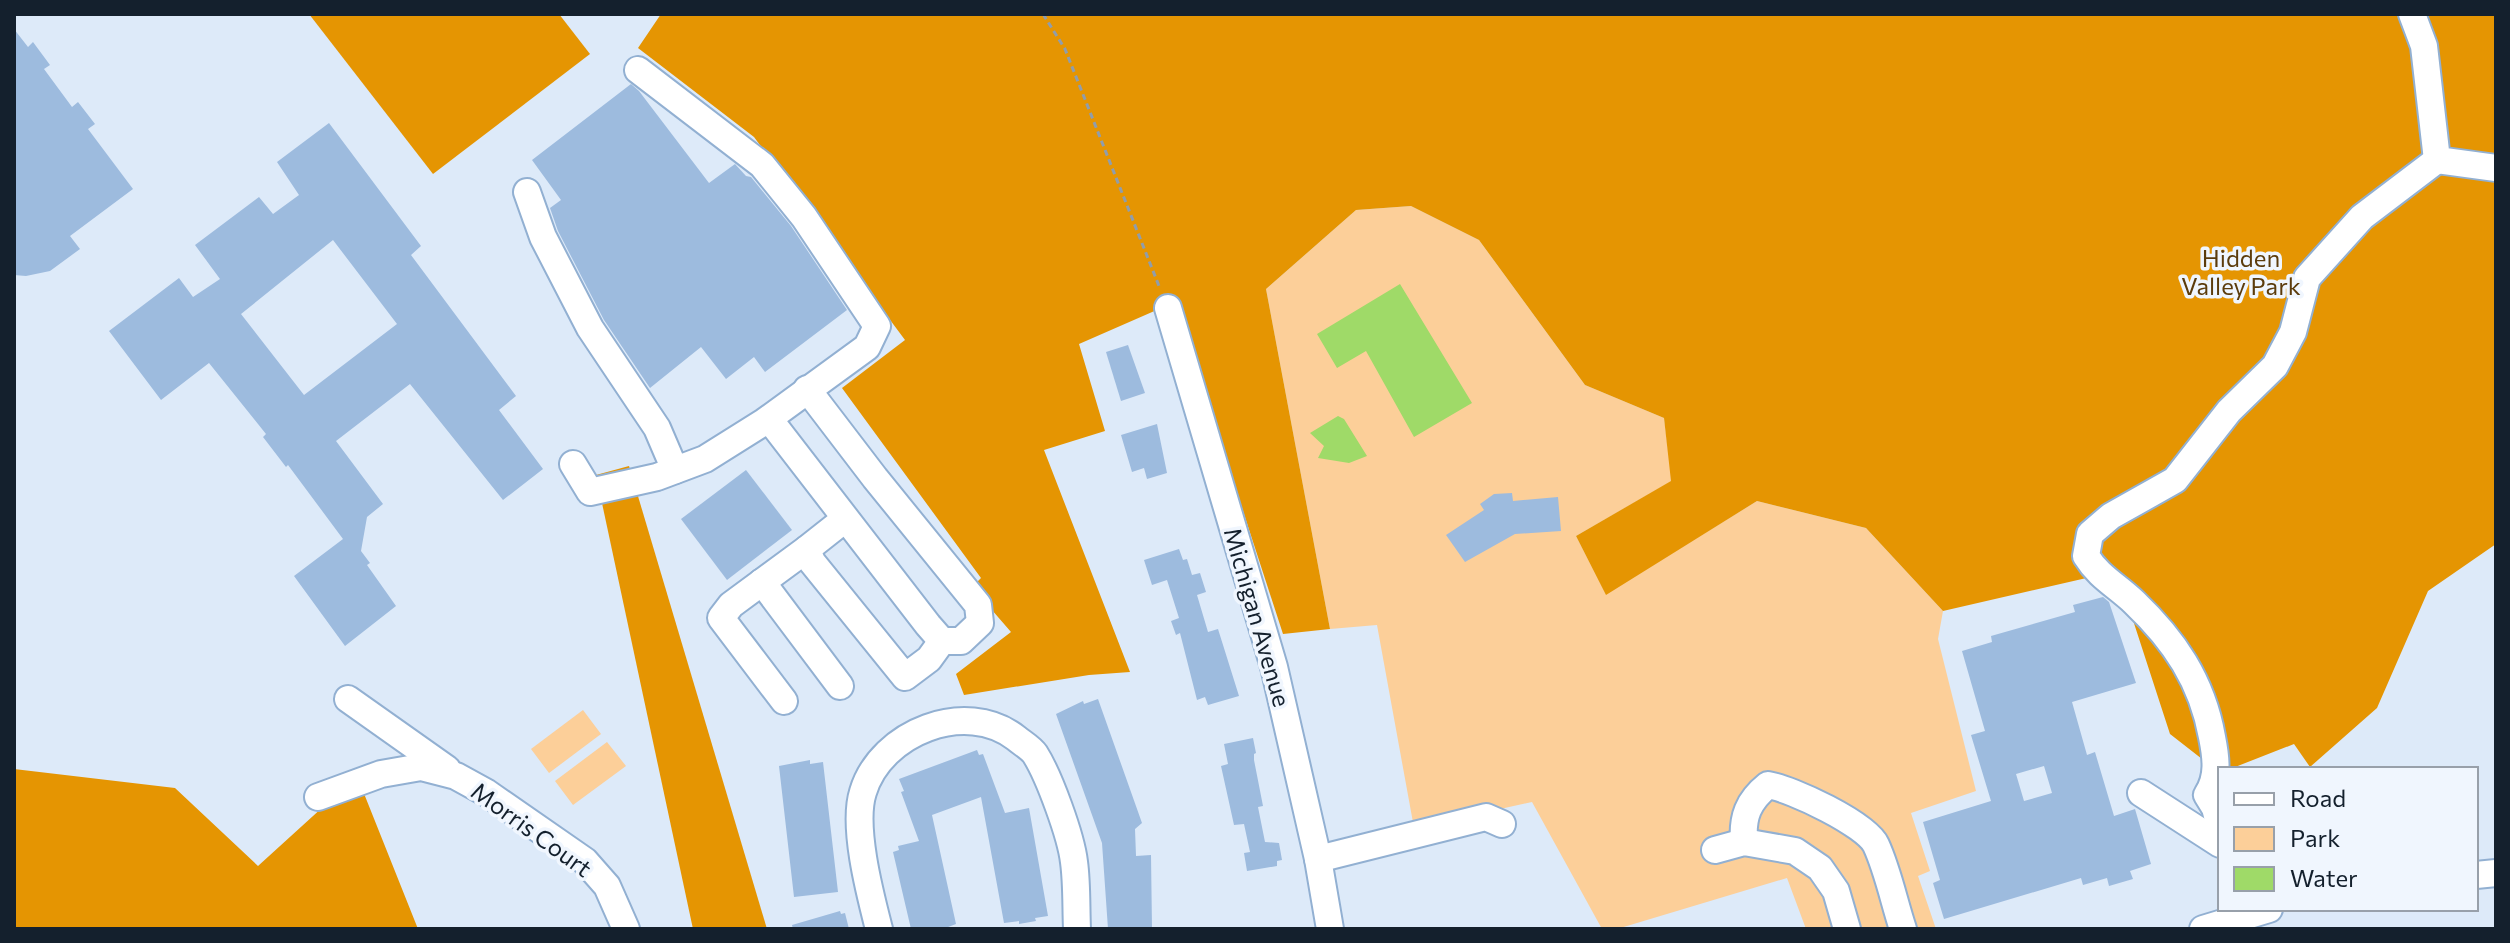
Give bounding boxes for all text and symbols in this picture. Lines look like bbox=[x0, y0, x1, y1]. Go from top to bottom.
park label: Hidden Valley Park bbox=[2181, 243, 2301, 300]
street label: Michigan Avenue bbox=[1219, 524, 1297, 710]
legend bbox=[2218, 767, 2478, 911]
street label: Morris Court bbox=[466, 776, 598, 882]
text: Road bbox=[2290, 783, 2346, 812]
text: Park bbox=[2290, 823, 2340, 852]
text: Water bbox=[2290, 863, 2358, 892]

